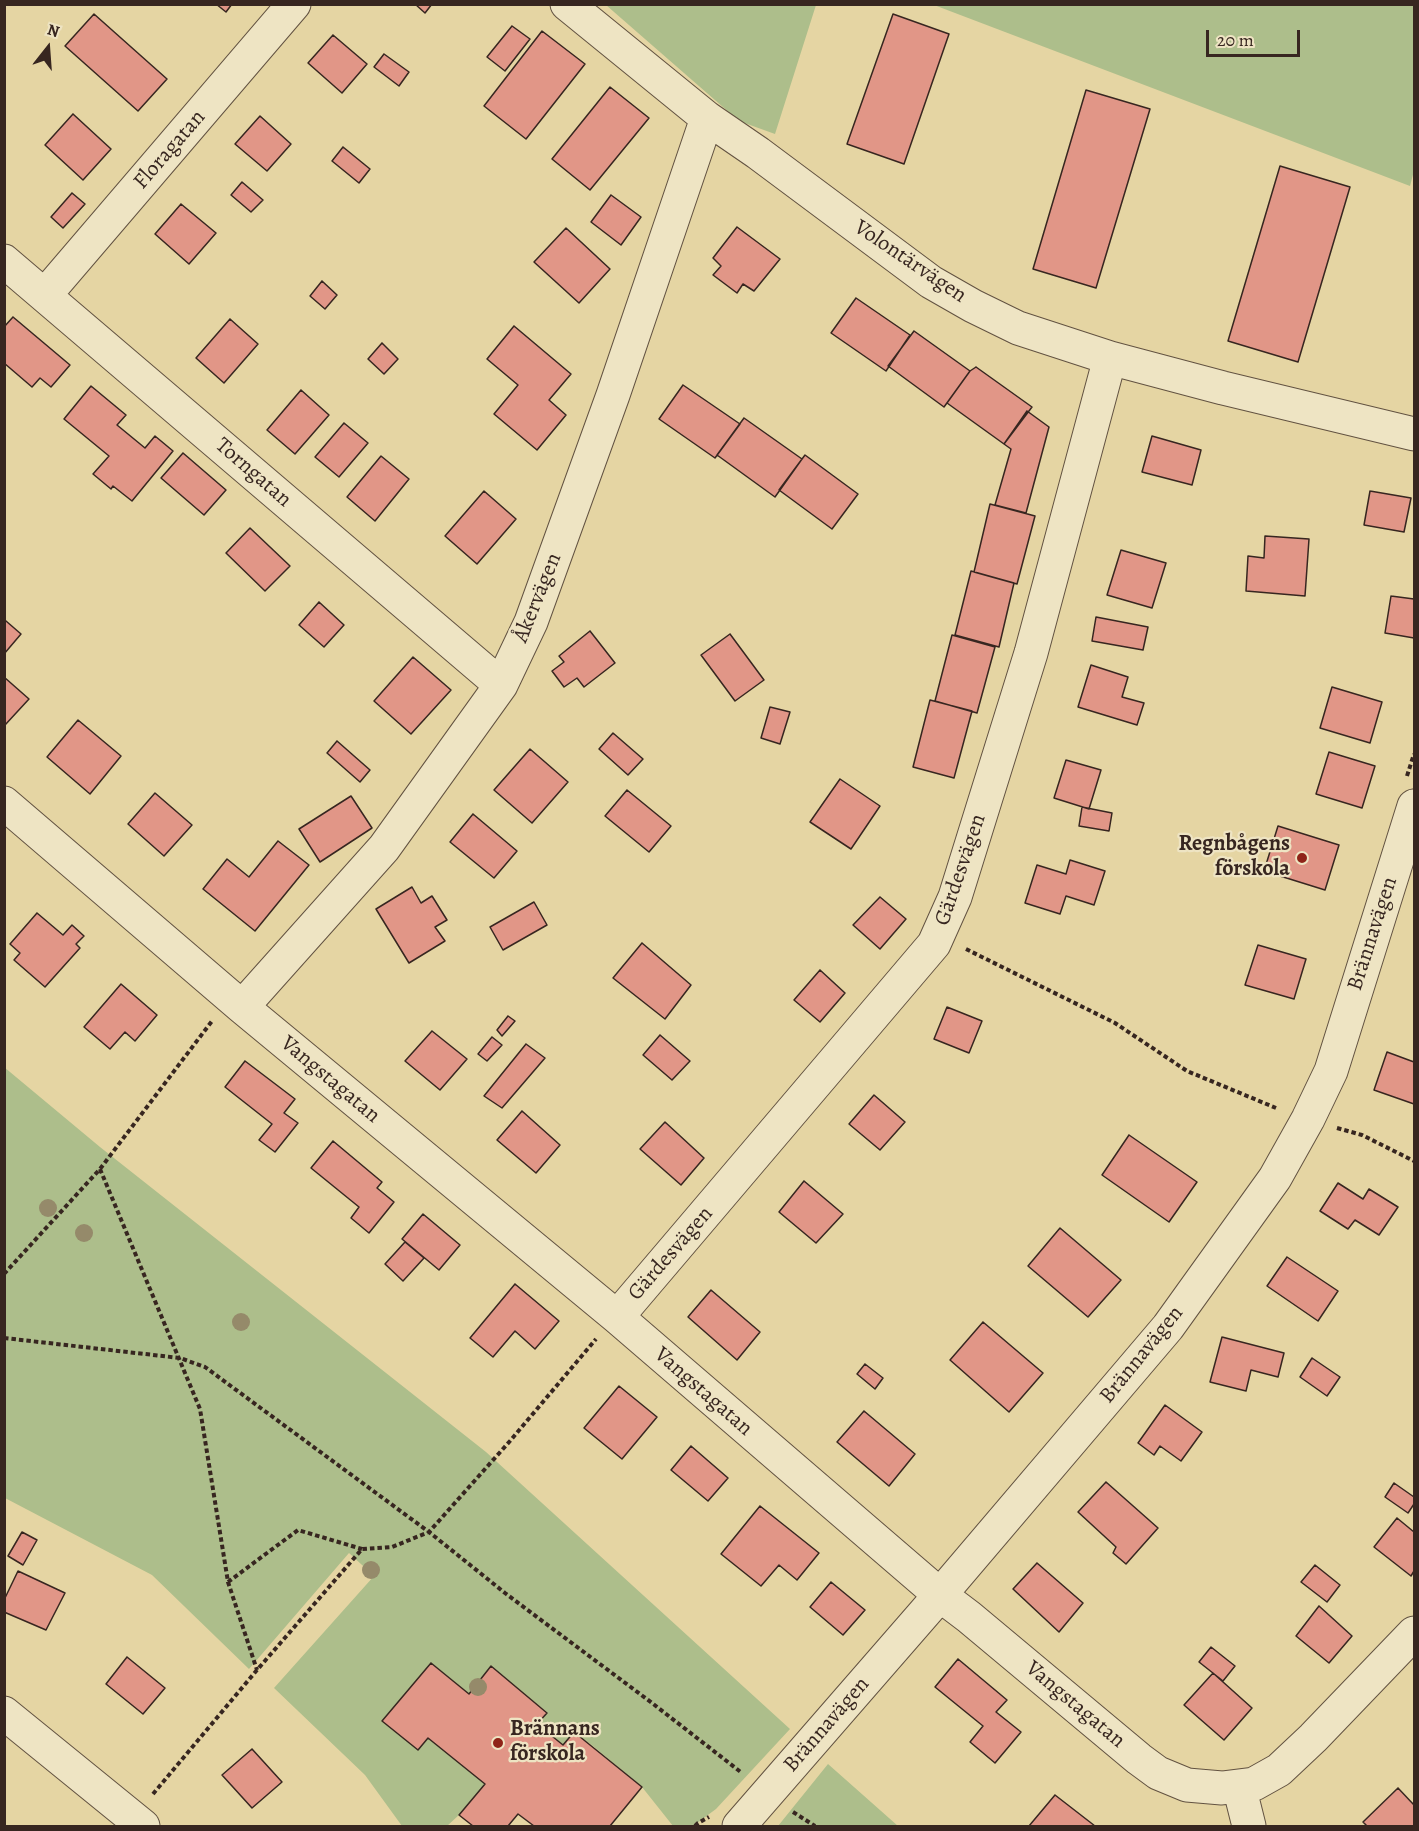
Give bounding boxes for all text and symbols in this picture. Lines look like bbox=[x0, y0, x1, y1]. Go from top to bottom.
north arrow bbox=[18, 18, 78, 78]
scale bar bbox=[1209, 18, 1304, 56]
text: N bbox=[44, 19, 62, 43]
text: 20 m bbox=[1217, 28, 1254, 52]
street label: Floragatan bbox=[128, 105, 212, 195]
street label: Volontärvägen bbox=[849, 215, 971, 309]
street label: Torngatan bbox=[209, 433, 297, 513]
street label: Åkervägen bbox=[508, 549, 568, 647]
street label: Gärdesvägen bbox=[930, 811, 992, 929]
place label: Regnbågens förskola bbox=[1179, 832, 1290, 884]
marker: Regnbågens förskola bbox=[1295, 851, 1309, 865]
street label: Brännavägen bbox=[1342, 874, 1404, 994]
street label: Vangstagatan bbox=[275, 1031, 385, 1129]
street label: Gärdesvägen bbox=[623, 1202, 719, 1306]
street label: Brännavägen bbox=[1095, 1301, 1189, 1409]
street label: Vangstagatan bbox=[648, 1342, 758, 1442]
street label: Vangstagatan bbox=[1020, 1656, 1130, 1754]
street label: Brännavägen bbox=[778, 1672, 876, 1778]
place label: Brännans förskola bbox=[510, 1717, 600, 1768]
marker: Brännans förskola bbox=[491, 1736, 505, 1750]

